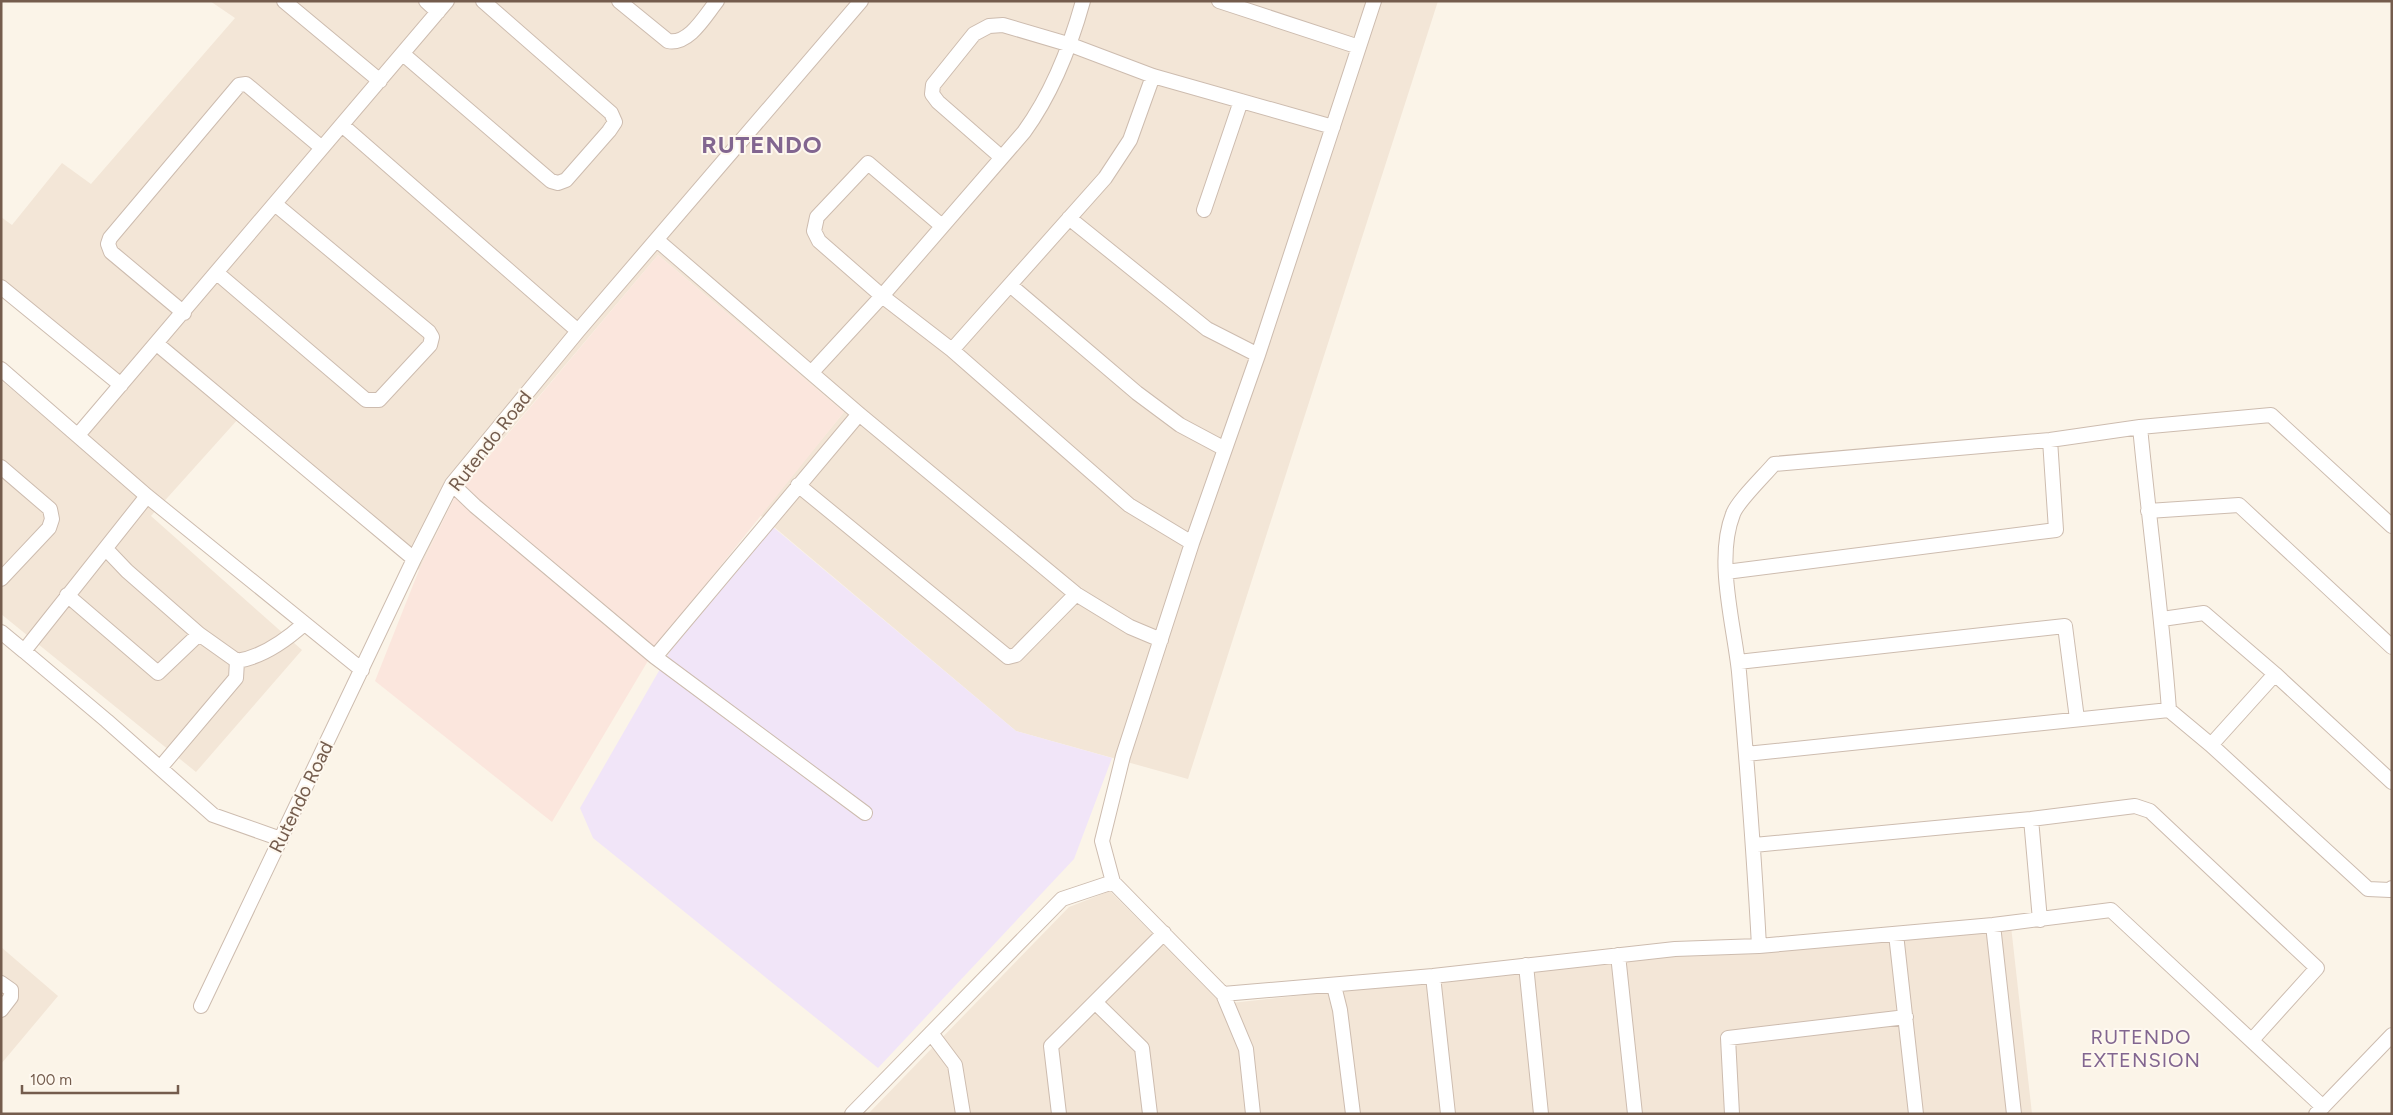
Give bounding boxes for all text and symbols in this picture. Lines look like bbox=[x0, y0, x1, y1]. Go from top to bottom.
district label: RUTENDO bbox=[701, 130, 823, 159]
street label: Rutendo Road bbox=[444, 386, 536, 496]
street label: Rutendo Road bbox=[264, 737, 338, 857]
district label: RUTENDO EXTENSION bbox=[2081, 1025, 2201, 1072]
scale bar bbox=[22, 1062, 179, 1094]
text: 100 m bbox=[30, 1071, 72, 1089]

